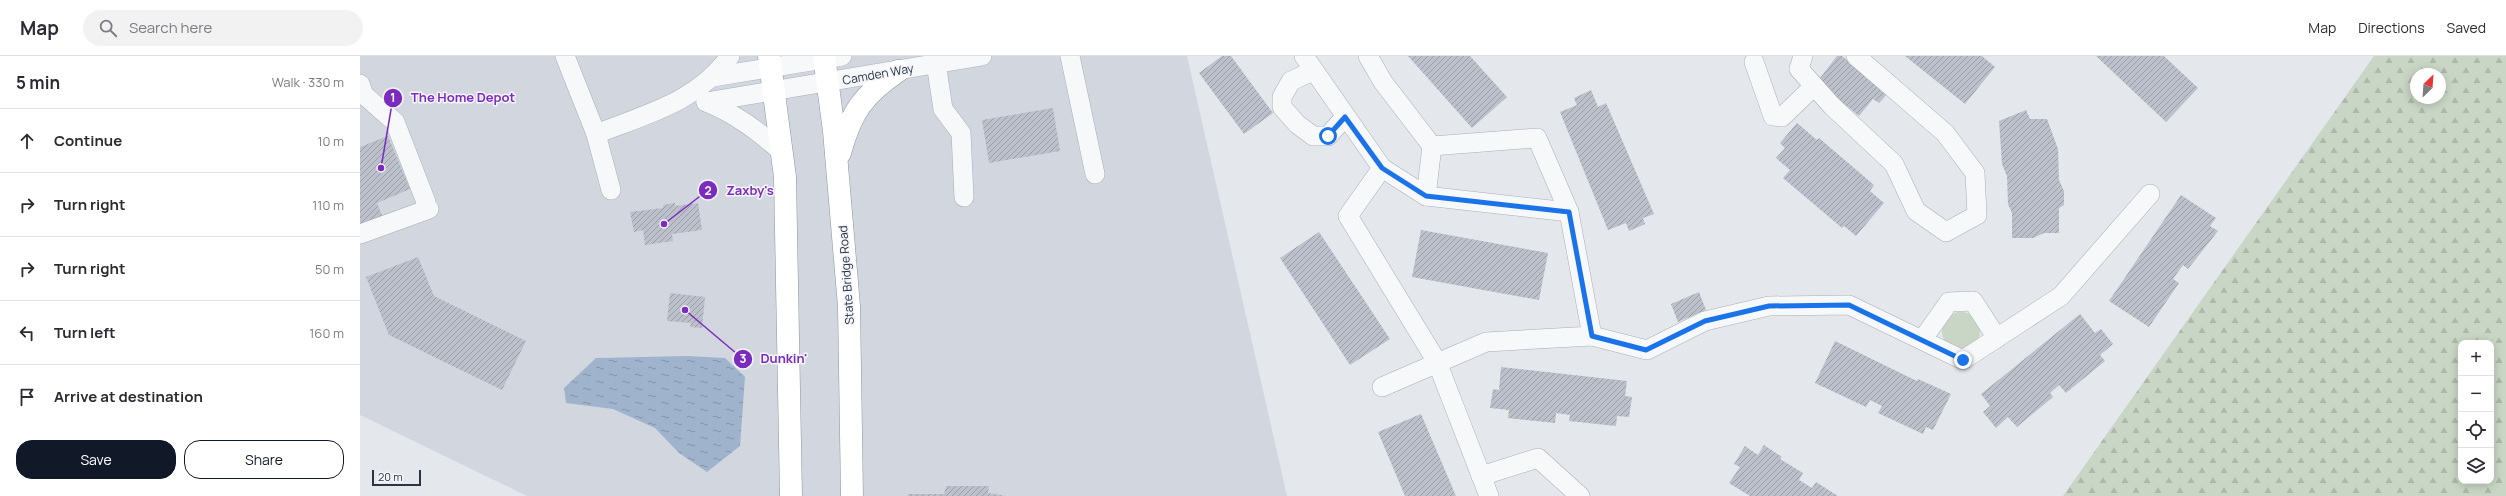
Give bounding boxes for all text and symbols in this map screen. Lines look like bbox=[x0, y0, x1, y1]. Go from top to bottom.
search box bbox=[83, 10, 363, 46]
text: Map bbox=[20, 15, 59, 41]
icon: search bbox=[97, 17, 119, 39]
text: Search here bbox=[129, 17, 212, 38]
text: Map bbox=[2308, 18, 2336, 37]
text: Directions bbox=[2358, 18, 2425, 37]
text: Saved bbox=[2447, 18, 2486, 37]
street label: Camden Way bbox=[841, 59, 916, 89]
north arrow bbox=[2410, 68, 2446, 104]
text: 5 min bbox=[16, 71, 60, 94]
text: Walk · 330 m bbox=[272, 73, 344, 91]
callout: The Home Depot bbox=[383, 85, 523, 110]
text: The Home Depot bbox=[411, 88, 515, 106]
text: 1 bbox=[390, 89, 396, 106]
route start bbox=[1319, 127, 1337, 145]
icon: ahead bbox=[16, 130, 38, 152]
text: Continue bbox=[54, 130, 122, 151]
text: 10 m bbox=[317, 132, 344, 150]
callout: Zaxby's bbox=[698, 178, 782, 203]
text: Zaxby's bbox=[726, 181, 774, 199]
text: 2 bbox=[704, 182, 712, 199]
icon: right bbox=[16, 194, 38, 216]
text: Turn right bbox=[54, 194, 125, 215]
text: 110 m bbox=[312, 196, 344, 214]
street label: State Bridge Road bbox=[834, 225, 858, 325]
icon: right bbox=[16, 258, 38, 280]
text: Turn right bbox=[54, 258, 125, 279]
text: 50 m bbox=[315, 260, 344, 278]
icon: left bbox=[16, 322, 38, 344]
text: Turn left bbox=[54, 322, 116, 343]
text: 160 m bbox=[309, 324, 344, 342]
map controls bbox=[2458, 340, 2494, 484]
button: + bbox=[2458, 340, 2494, 376]
callout: Dunkin' bbox=[733, 346, 816, 371]
text: Dunkin' bbox=[760, 349, 808, 367]
text: 3 bbox=[740, 350, 747, 367]
route end bbox=[1954, 351, 1972, 369]
button: − bbox=[2458, 376, 2494, 412]
icon: arrive bbox=[16, 386, 38, 408]
text: Arrive at destination bbox=[54, 386, 203, 407]
button: locate bbox=[2458, 412, 2494, 448]
button: Save bbox=[16, 440, 176, 479]
button: Share bbox=[184, 440, 344, 479]
button: layers bbox=[2458, 448, 2494, 484]
scale bar bbox=[372, 468, 421, 487]
text: 20 m bbox=[378, 469, 403, 484]

